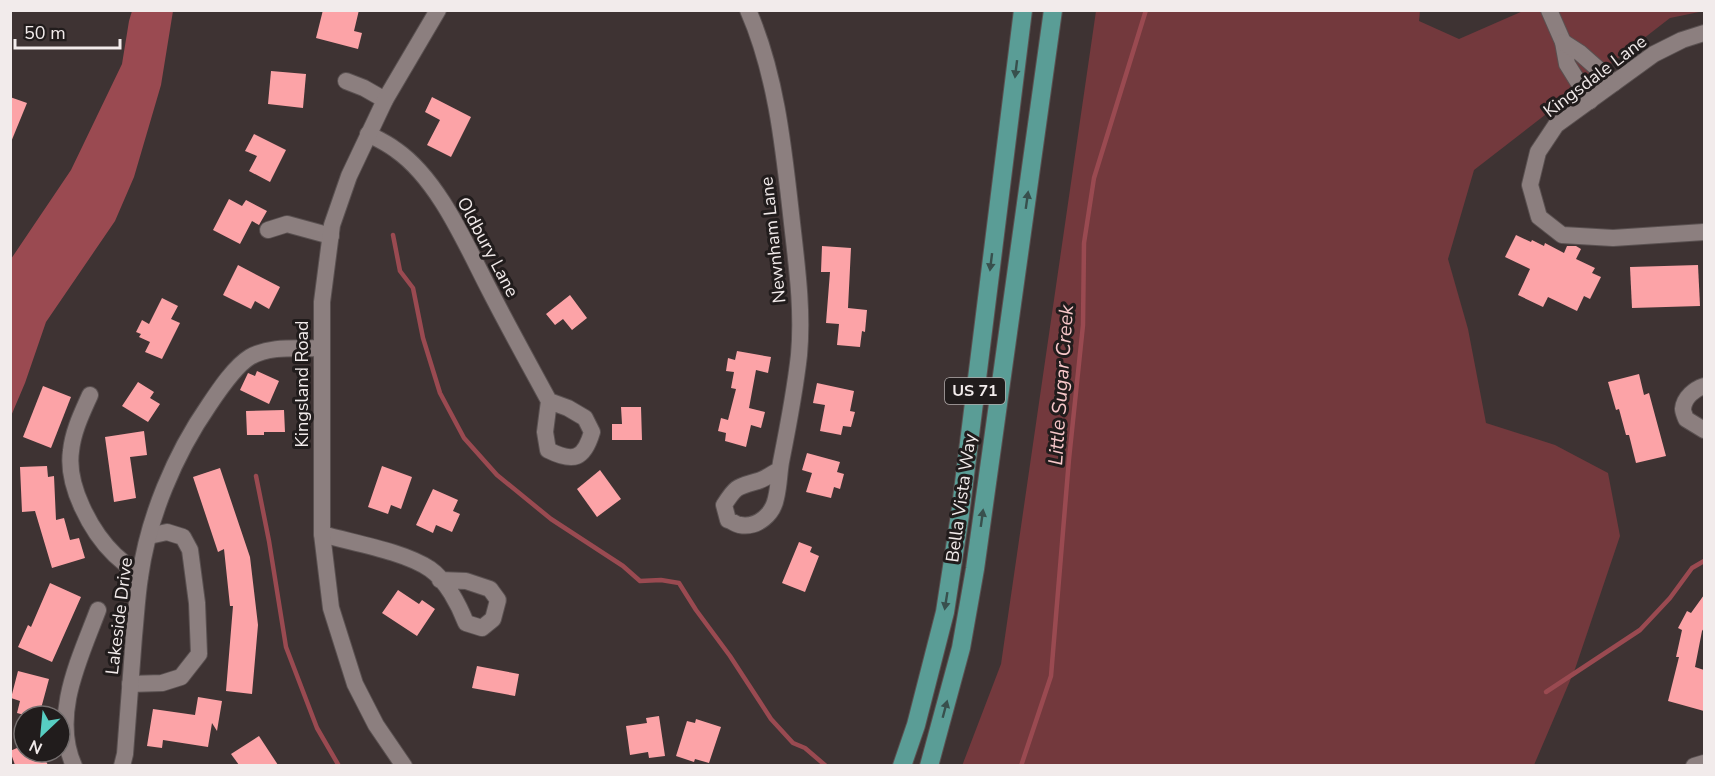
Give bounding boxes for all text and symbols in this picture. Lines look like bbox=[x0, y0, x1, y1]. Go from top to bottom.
scale bar bbox=[15, 12, 120, 50]
text: 50 m bbox=[24, 21, 66, 45]
street label: Kingsdale Lane bbox=[1538, 29, 1652, 123]
one-way arrow bbox=[1011, 59, 1020, 78]
street label: Newnham Lane bbox=[754, 176, 792, 304]
one-way arrow bbox=[1022, 191, 1031, 210]
street label: Oldbury Lane bbox=[452, 193, 524, 301]
one-way arrow bbox=[987, 253, 996, 272]
water label: Little Sugar Creek bbox=[1042, 303, 1080, 466]
street label: Kingsland Road bbox=[290, 321, 314, 447]
road number: US 71 bbox=[945, 378, 1005, 404]
street label: Bella Vista Way bbox=[940, 431, 982, 564]
one-way arrow bbox=[978, 508, 987, 527]
street label: Lakeside Drive bbox=[100, 556, 138, 676]
one-way arrow bbox=[942, 592, 951, 611]
one-way arrow bbox=[940, 700, 950, 718]
north arrow bbox=[12, 704, 72, 764]
text: N bbox=[26, 734, 46, 759]

